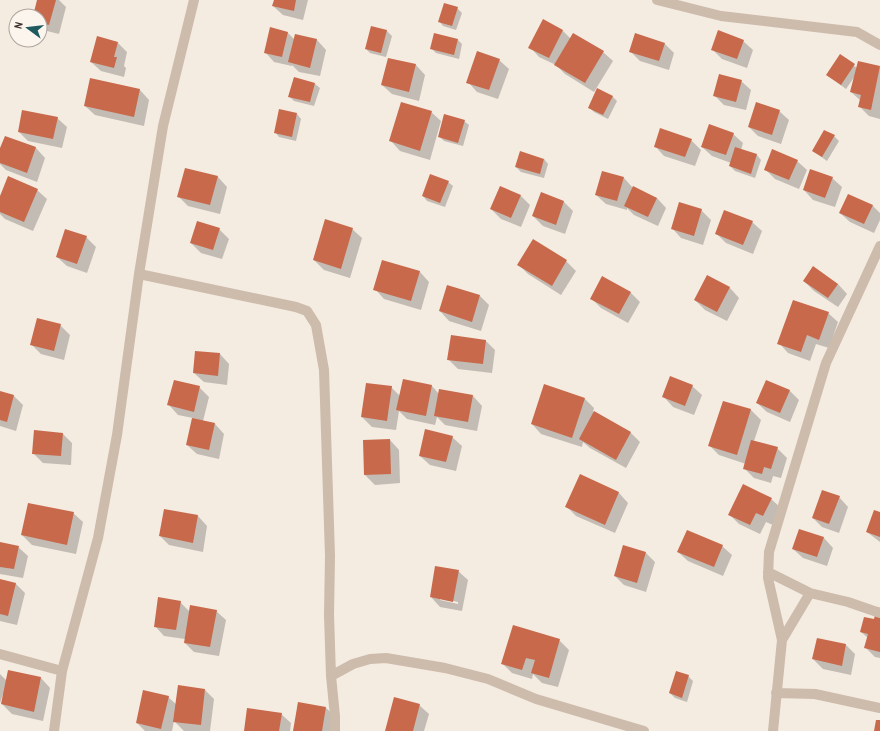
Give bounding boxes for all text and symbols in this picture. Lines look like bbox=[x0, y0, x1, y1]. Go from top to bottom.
north arrow bbox=[8, 8, 48, 48]
text: N bbox=[11, 20, 26, 30]

